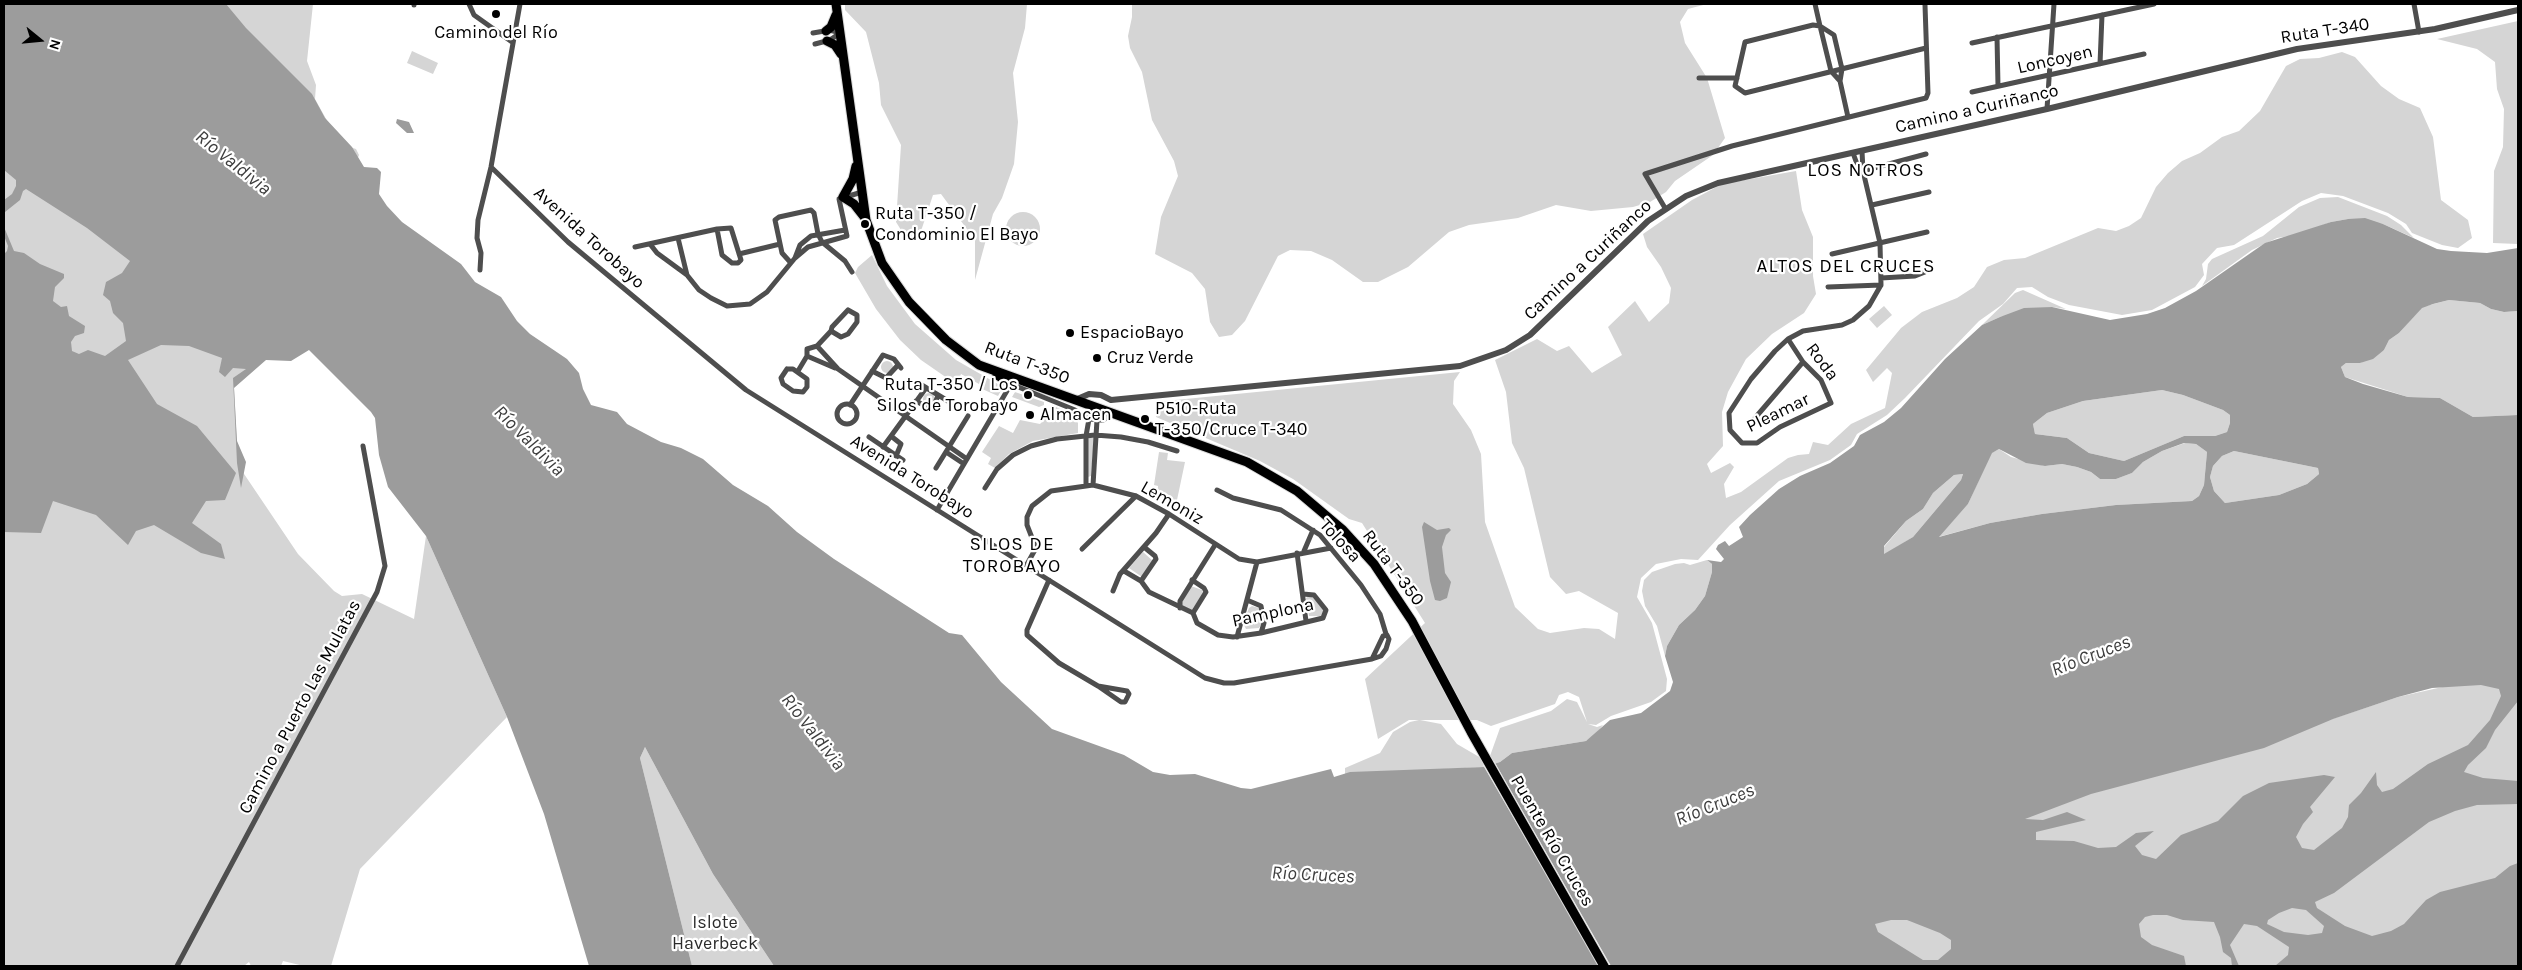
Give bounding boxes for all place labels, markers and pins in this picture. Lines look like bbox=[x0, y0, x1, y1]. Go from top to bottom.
marker: Camino del Río bbox=[490, 8, 502, 20]
place label: Camino del Río bbox=[434, 22, 558, 44]
place label: Ruta T-350 / Condominio El Bayo bbox=[875, 203, 1039, 245]
marker: Ruta T-350 / Condominio El Bayo bbox=[859, 218, 871, 230]
place label: EspacioBayo bbox=[1080, 322, 1184, 344]
marker: EspacioBayo bbox=[1064, 327, 1076, 339]
place label: Cruz Verde bbox=[1107, 347, 1193, 369]
marker: Cruz Verde bbox=[1091, 352, 1103, 364]
place label: Ruta T-350 / Los Silos de Torobayo bbox=[876, 374, 1018, 416]
marker: Ruta T-350 / Los Silos de Torobayo bbox=[1022, 389, 1034, 401]
place label: P510-Ruta T-350/Cruce T-340 bbox=[1155, 398, 1307, 440]
place label: Almacen bbox=[1040, 404, 1112, 426]
marker: Almacen bbox=[1024, 409, 1036, 421]
marker: P510-Ruta T-350/Cruce T-340 bbox=[1139, 413, 1151, 425]

